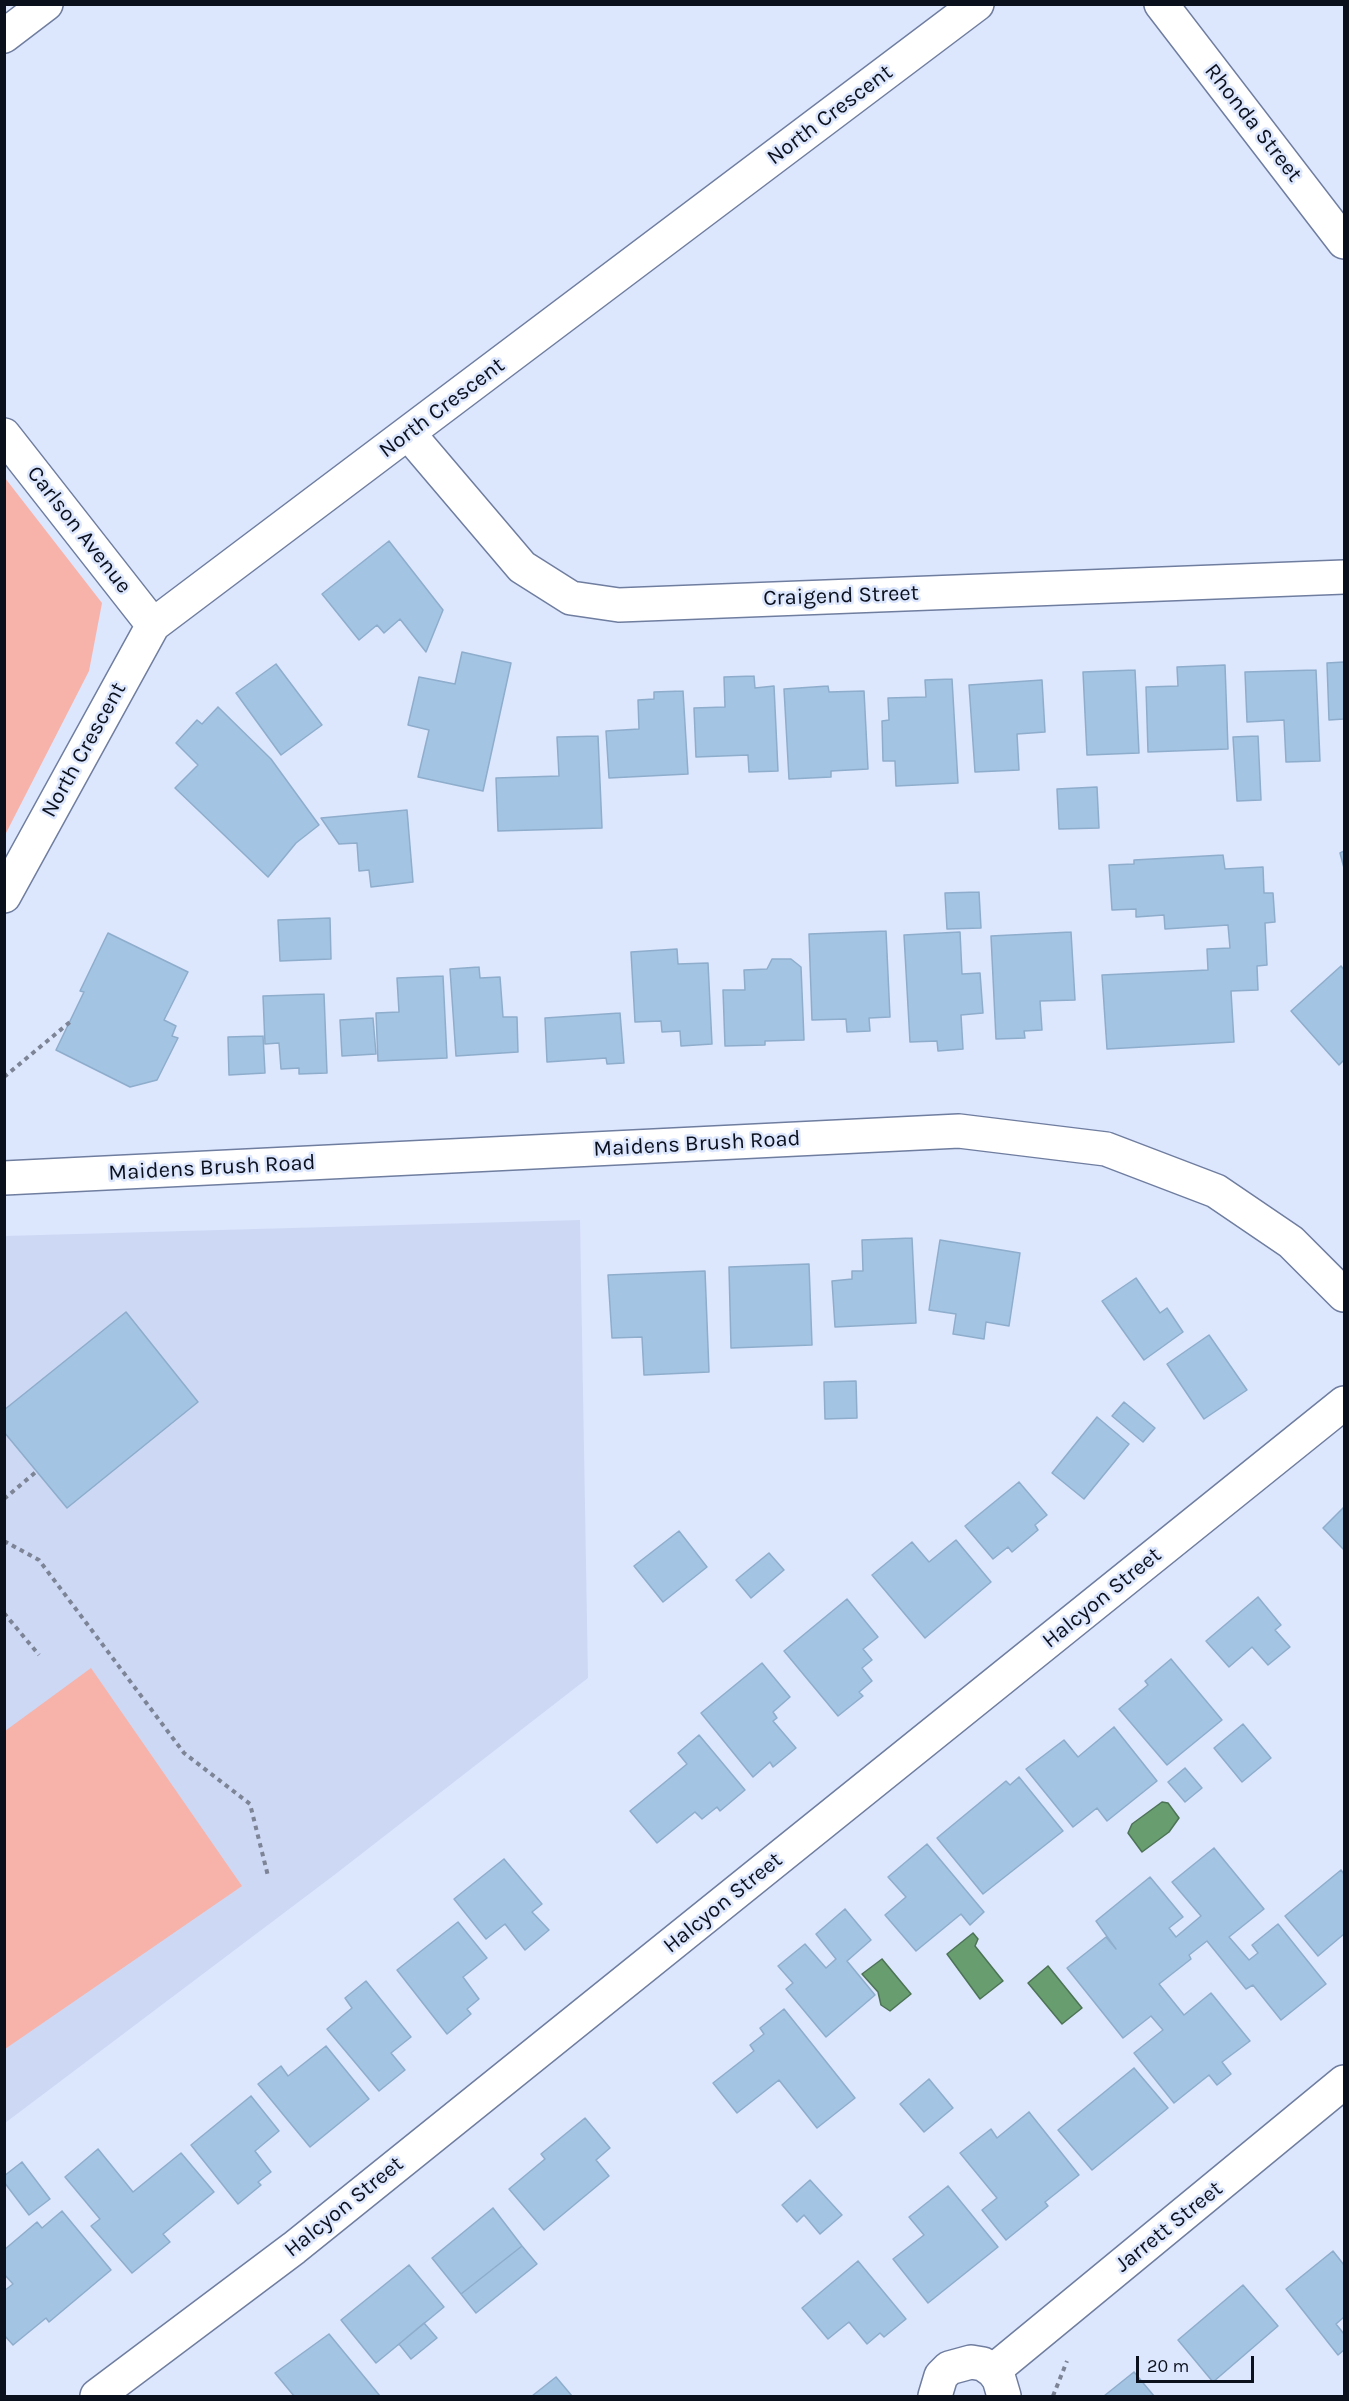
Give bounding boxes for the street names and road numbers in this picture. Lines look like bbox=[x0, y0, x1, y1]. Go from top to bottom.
street label: North Crescent bbox=[762, 59, 898, 171]
street label: Rhonda Street bbox=[1199, 59, 1307, 187]
street label: North Crescent bbox=[374, 352, 510, 464]
street label: Carlson Avenue bbox=[21, 461, 137, 599]
street label: Craigend Street bbox=[763, 580, 919, 612]
street label: North Crescent bbox=[36, 678, 132, 822]
street label: Maidens Brush Road bbox=[593, 1125, 801, 1163]
street label: Maidens Brush Road bbox=[108, 1149, 316, 1187]
street label: Halcyon Street bbox=[1037, 1542, 1167, 1654]
street label: Halcyon Street bbox=[658, 1847, 788, 1959]
street label: Halcyon Street bbox=[279, 2151, 409, 2263]
street label: Jarrett Street bbox=[1110, 2176, 1228, 2278]

